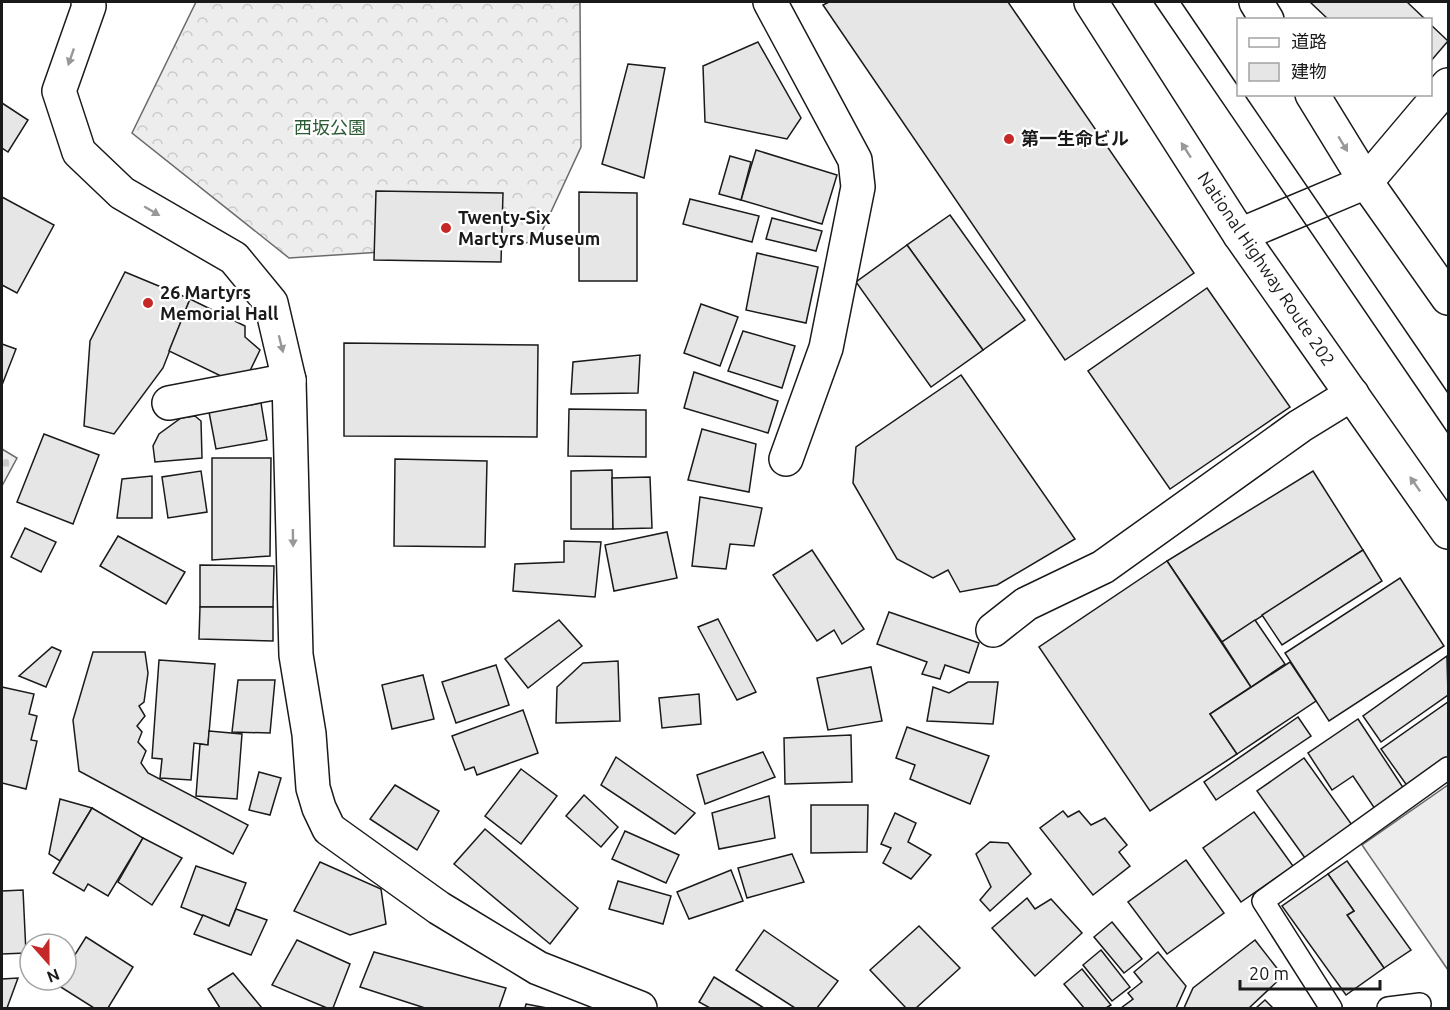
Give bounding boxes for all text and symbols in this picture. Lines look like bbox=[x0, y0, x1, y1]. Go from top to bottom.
legend bbox=[1237, 18, 1432, 96]
text: 道路 bbox=[1291, 31, 1327, 51]
one-way arrow bbox=[65, 48, 75, 66]
text: 建物 bbox=[1291, 61, 1327, 81]
park label: 西坂公園 bbox=[294, 117, 366, 137]
place label: 第一生命ビル bbox=[1021, 128, 1129, 148]
marker: 第一生命ビル bbox=[1002, 132, 1016, 146]
one-way arrow bbox=[1338, 136, 1348, 153]
one-way arrow bbox=[1181, 142, 1192, 158]
street label: National Highway Route 202 bbox=[1194, 168, 1339, 369]
one-way arrow bbox=[144, 206, 161, 216]
place label: Twenty-Six Martyrs Museum bbox=[458, 207, 600, 248]
marker: Twenty-Six Martyrs Museum bbox=[439, 221, 453, 235]
place label: 26 Martyrs Memorial Hall bbox=[160, 282, 279, 323]
marker: 26 Martyrs Memorial Hall bbox=[141, 296, 155, 310]
one-way arrow bbox=[277, 335, 287, 354]
one-way arrow bbox=[1410, 476, 1421, 492]
one-way arrow bbox=[288, 529, 298, 548]
north arrow bbox=[18, 932, 78, 992]
scale bar bbox=[1240, 953, 1380, 991]
text: 20 m bbox=[1249, 963, 1289, 983]
text: N bbox=[45, 965, 62, 987]

